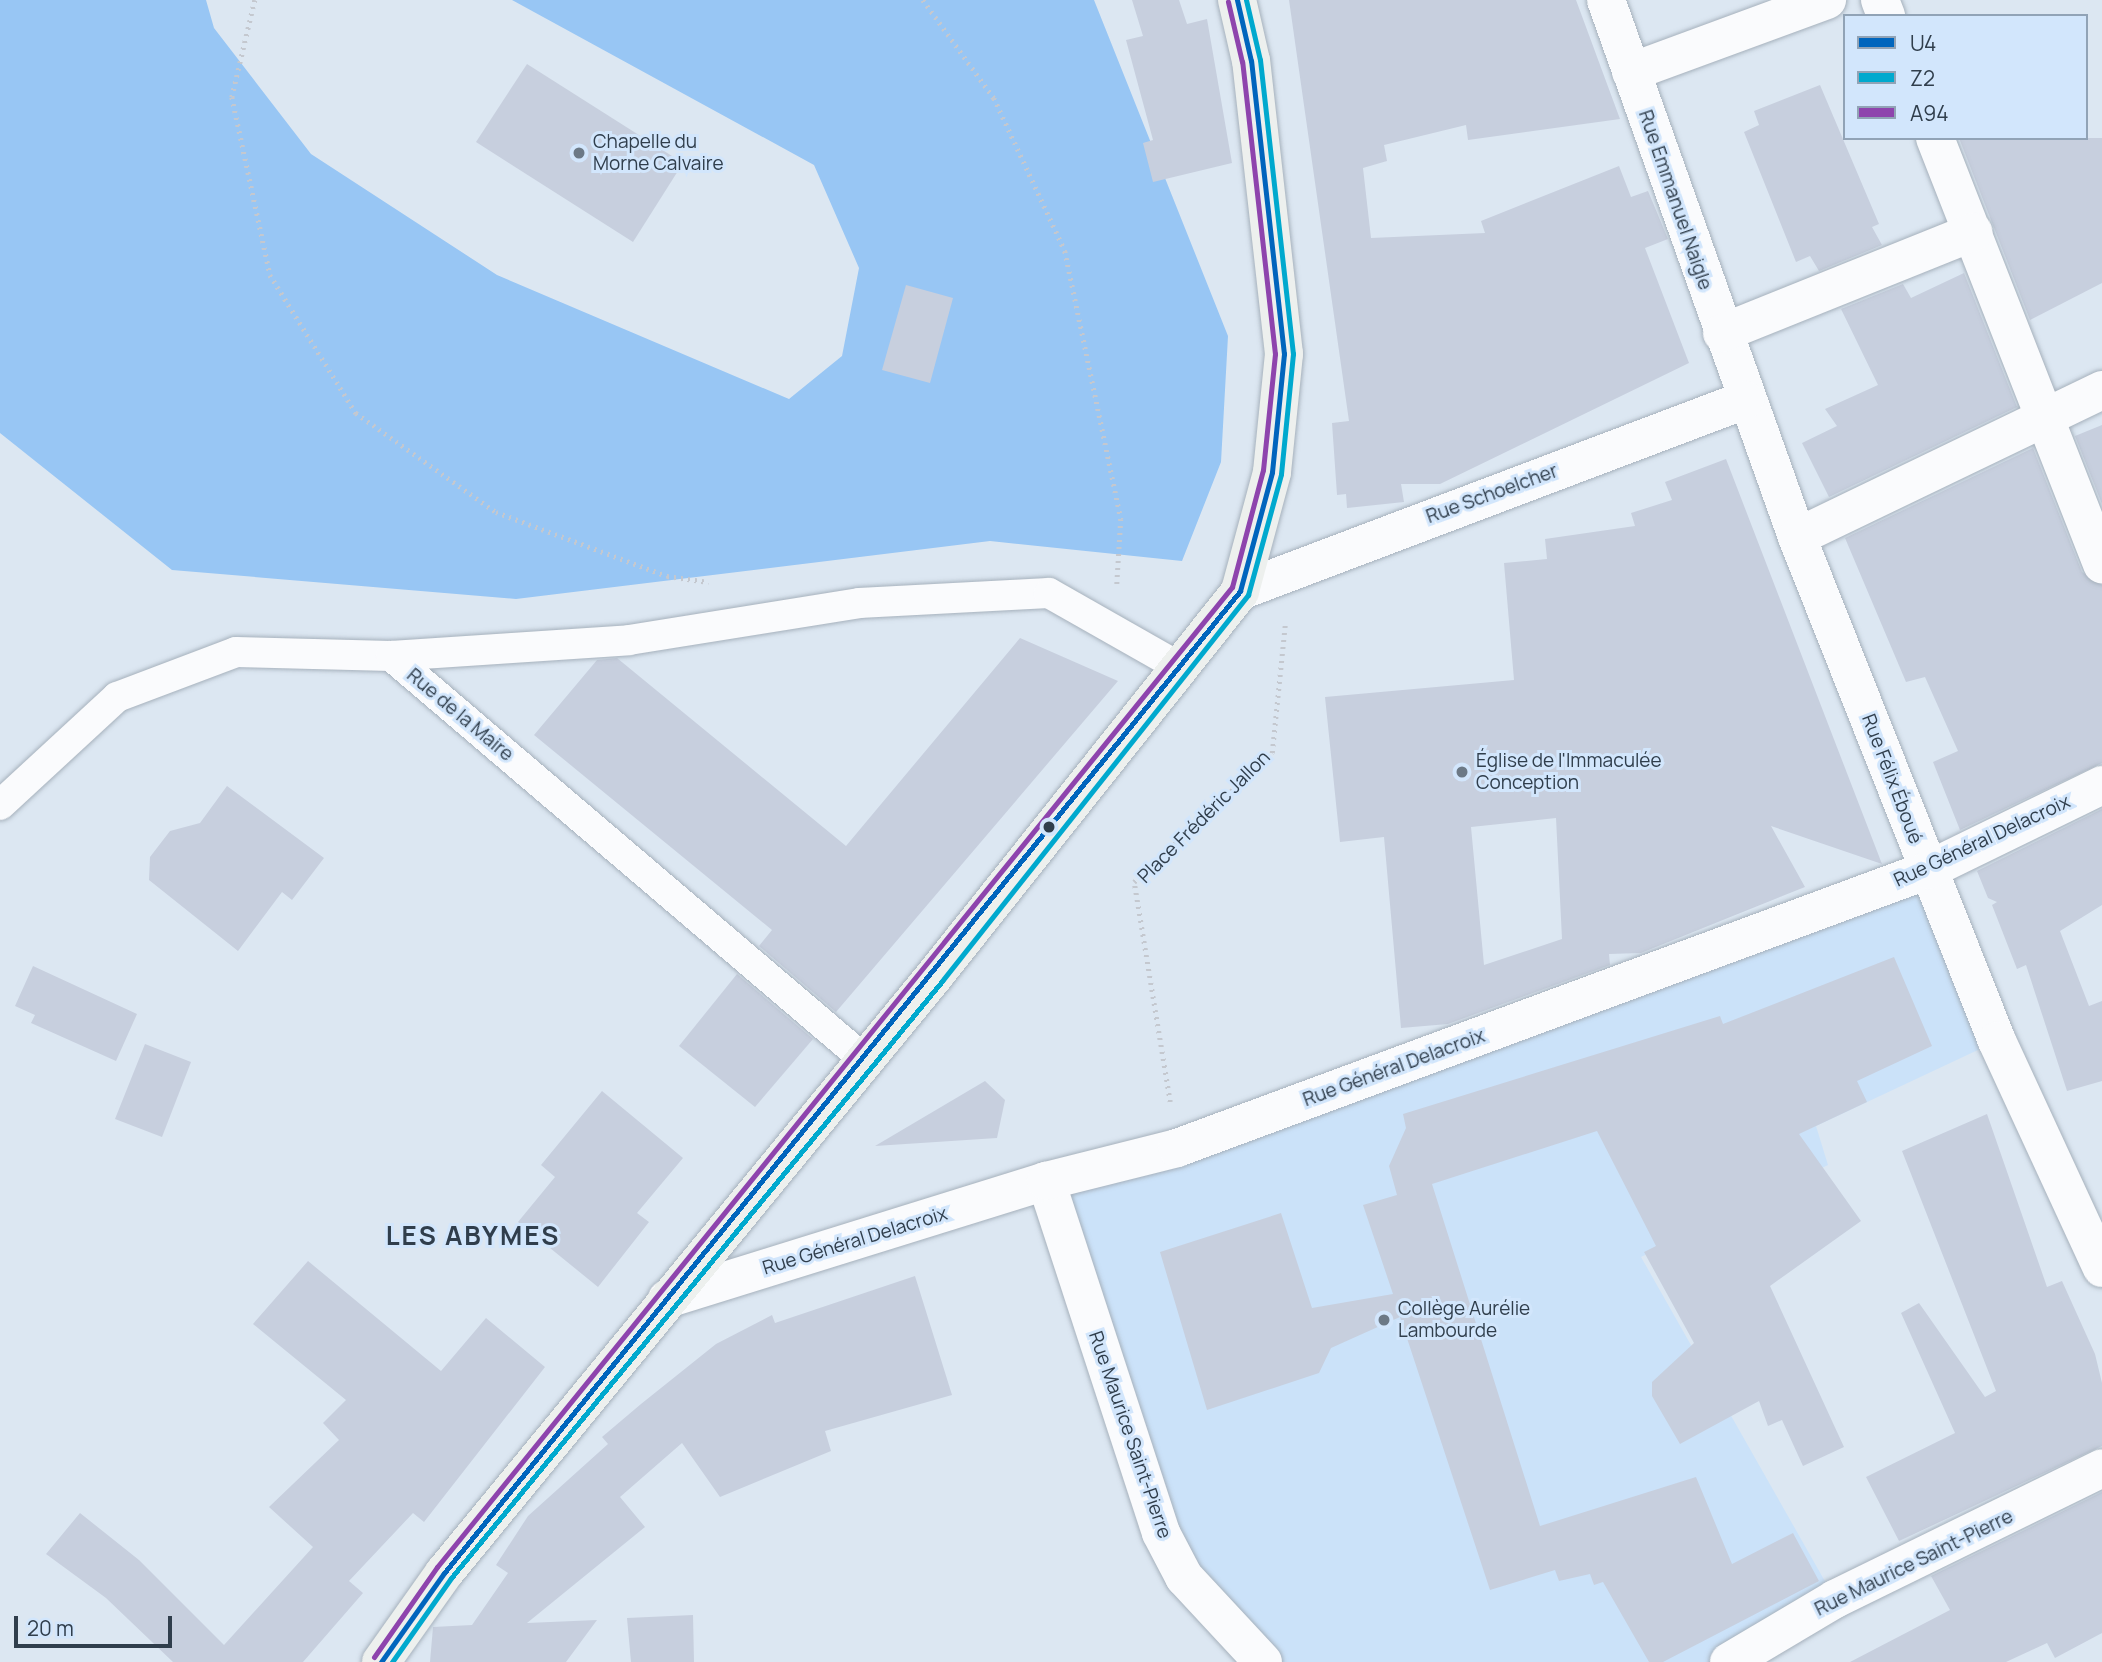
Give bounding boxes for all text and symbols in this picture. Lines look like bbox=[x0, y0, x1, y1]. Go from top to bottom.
legend bbox=[1843, 14, 2088, 140]
text: U4 bbox=[1910, 29, 1937, 57]
text: Z2 bbox=[1910, 64, 1935, 92]
text: A94 bbox=[1910, 99, 1949, 127]
street label: Rue Emmanuel Naigle bbox=[1634, 107, 1716, 293]
place label: Chapelle du Morne Calvaire bbox=[593, 131, 724, 175]
marker: Chapelle du Morne Calvaire bbox=[571, 145, 587, 161]
street label: Rue Schoelcher bbox=[1423, 460, 1561, 528]
street label: Rue de la Maire bbox=[402, 664, 518, 766]
street label: Rue Félix Éboué bbox=[1857, 711, 1927, 847]
street label: Place Frédéric Jallon bbox=[1133, 746, 1275, 888]
place label: Église de l'Immaculée Conception bbox=[1476, 750, 1662, 794]
marker: Église de l'Immaculée Conception bbox=[1454, 764, 1470, 780]
street label: Rue Général Delacroix bbox=[1890, 790, 2074, 892]
unlabelled marker bbox=[1042, 820, 1056, 834]
street label: Rue Général Delacroix bbox=[1300, 1024, 1488, 1112]
street label: Rue Général Delacroix bbox=[760, 1202, 950, 1280]
district label: LES ABYMES bbox=[387, 1220, 559, 1252]
place label: Collège Aurélie Lambourde bbox=[1398, 1298, 1530, 1342]
marker: Collège Aurélie Lambourde bbox=[1376, 1312, 1392, 1328]
street label: Rue Maurice Saint-Pierre bbox=[1084, 1328, 1176, 1542]
street label: Rue Maurice Saint-Pierre bbox=[1811, 1505, 2017, 1621]
scale bar bbox=[18, 1602, 175, 1646]
text: 20 m bbox=[27, 1614, 74, 1642]

